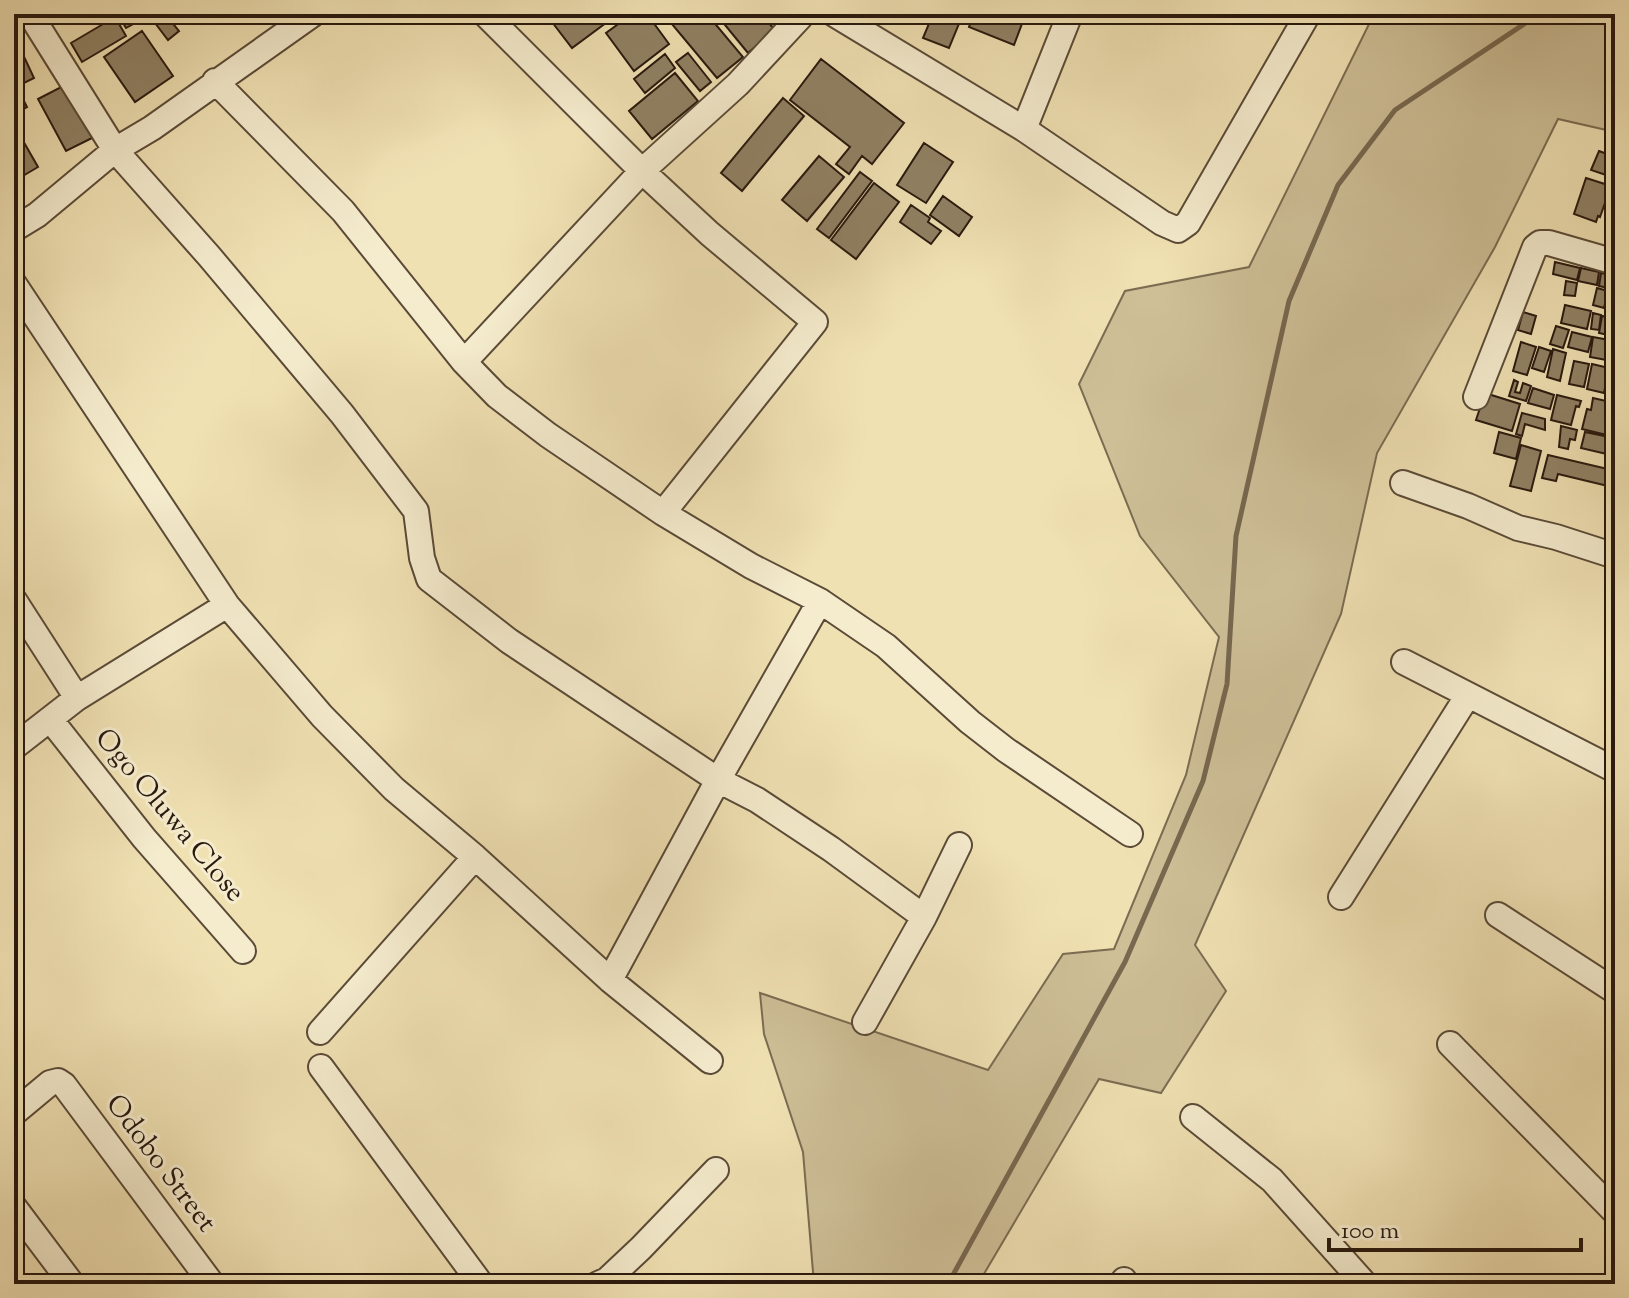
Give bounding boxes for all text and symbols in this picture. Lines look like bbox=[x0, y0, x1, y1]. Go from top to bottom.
street label: Ogo Oluwa Close bbox=[84, 721, 254, 911]
street label: Odobo Street bbox=[95, 1087, 225, 1242]
scale bar bbox=[1329, 1202, 1581, 1252]
text: 100 m bbox=[1341, 1215, 1399, 1249]

